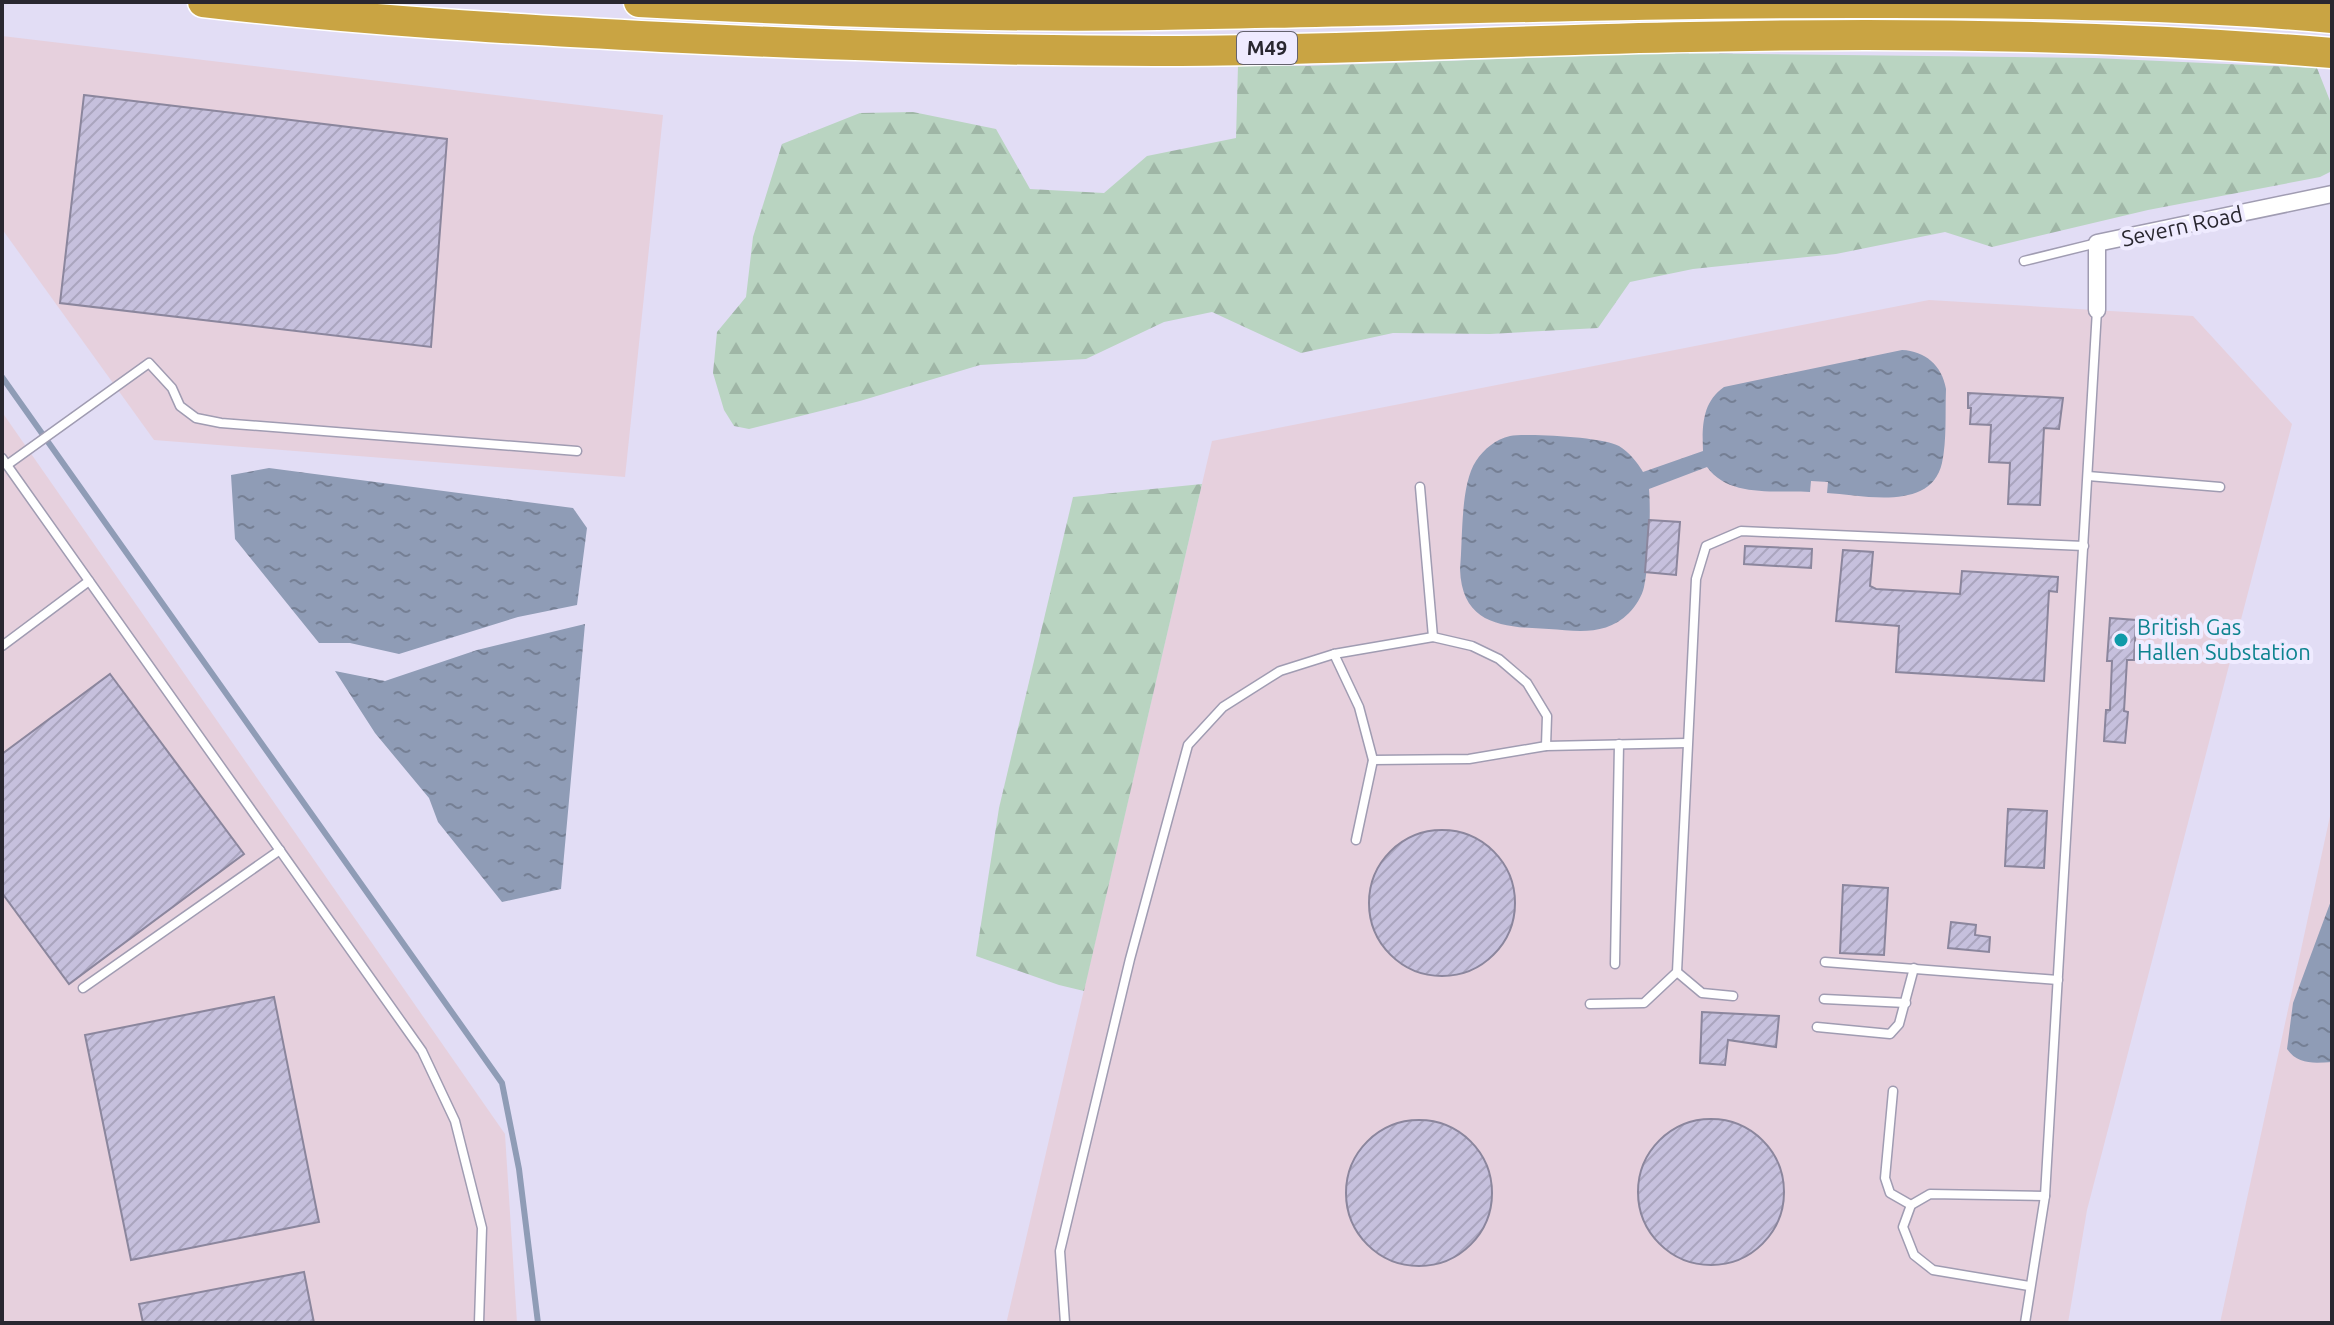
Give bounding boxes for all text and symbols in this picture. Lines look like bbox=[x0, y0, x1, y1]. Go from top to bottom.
road number: M49 bbox=[1237, 32, 1297, 64]
street label: Severn Road bbox=[2119, 200, 2245, 251]
place label: British Gas Hallen Substation bbox=[2137, 614, 2311, 664]
marker: British Gas Hallen Substation bbox=[2112, 631, 2130, 649]

